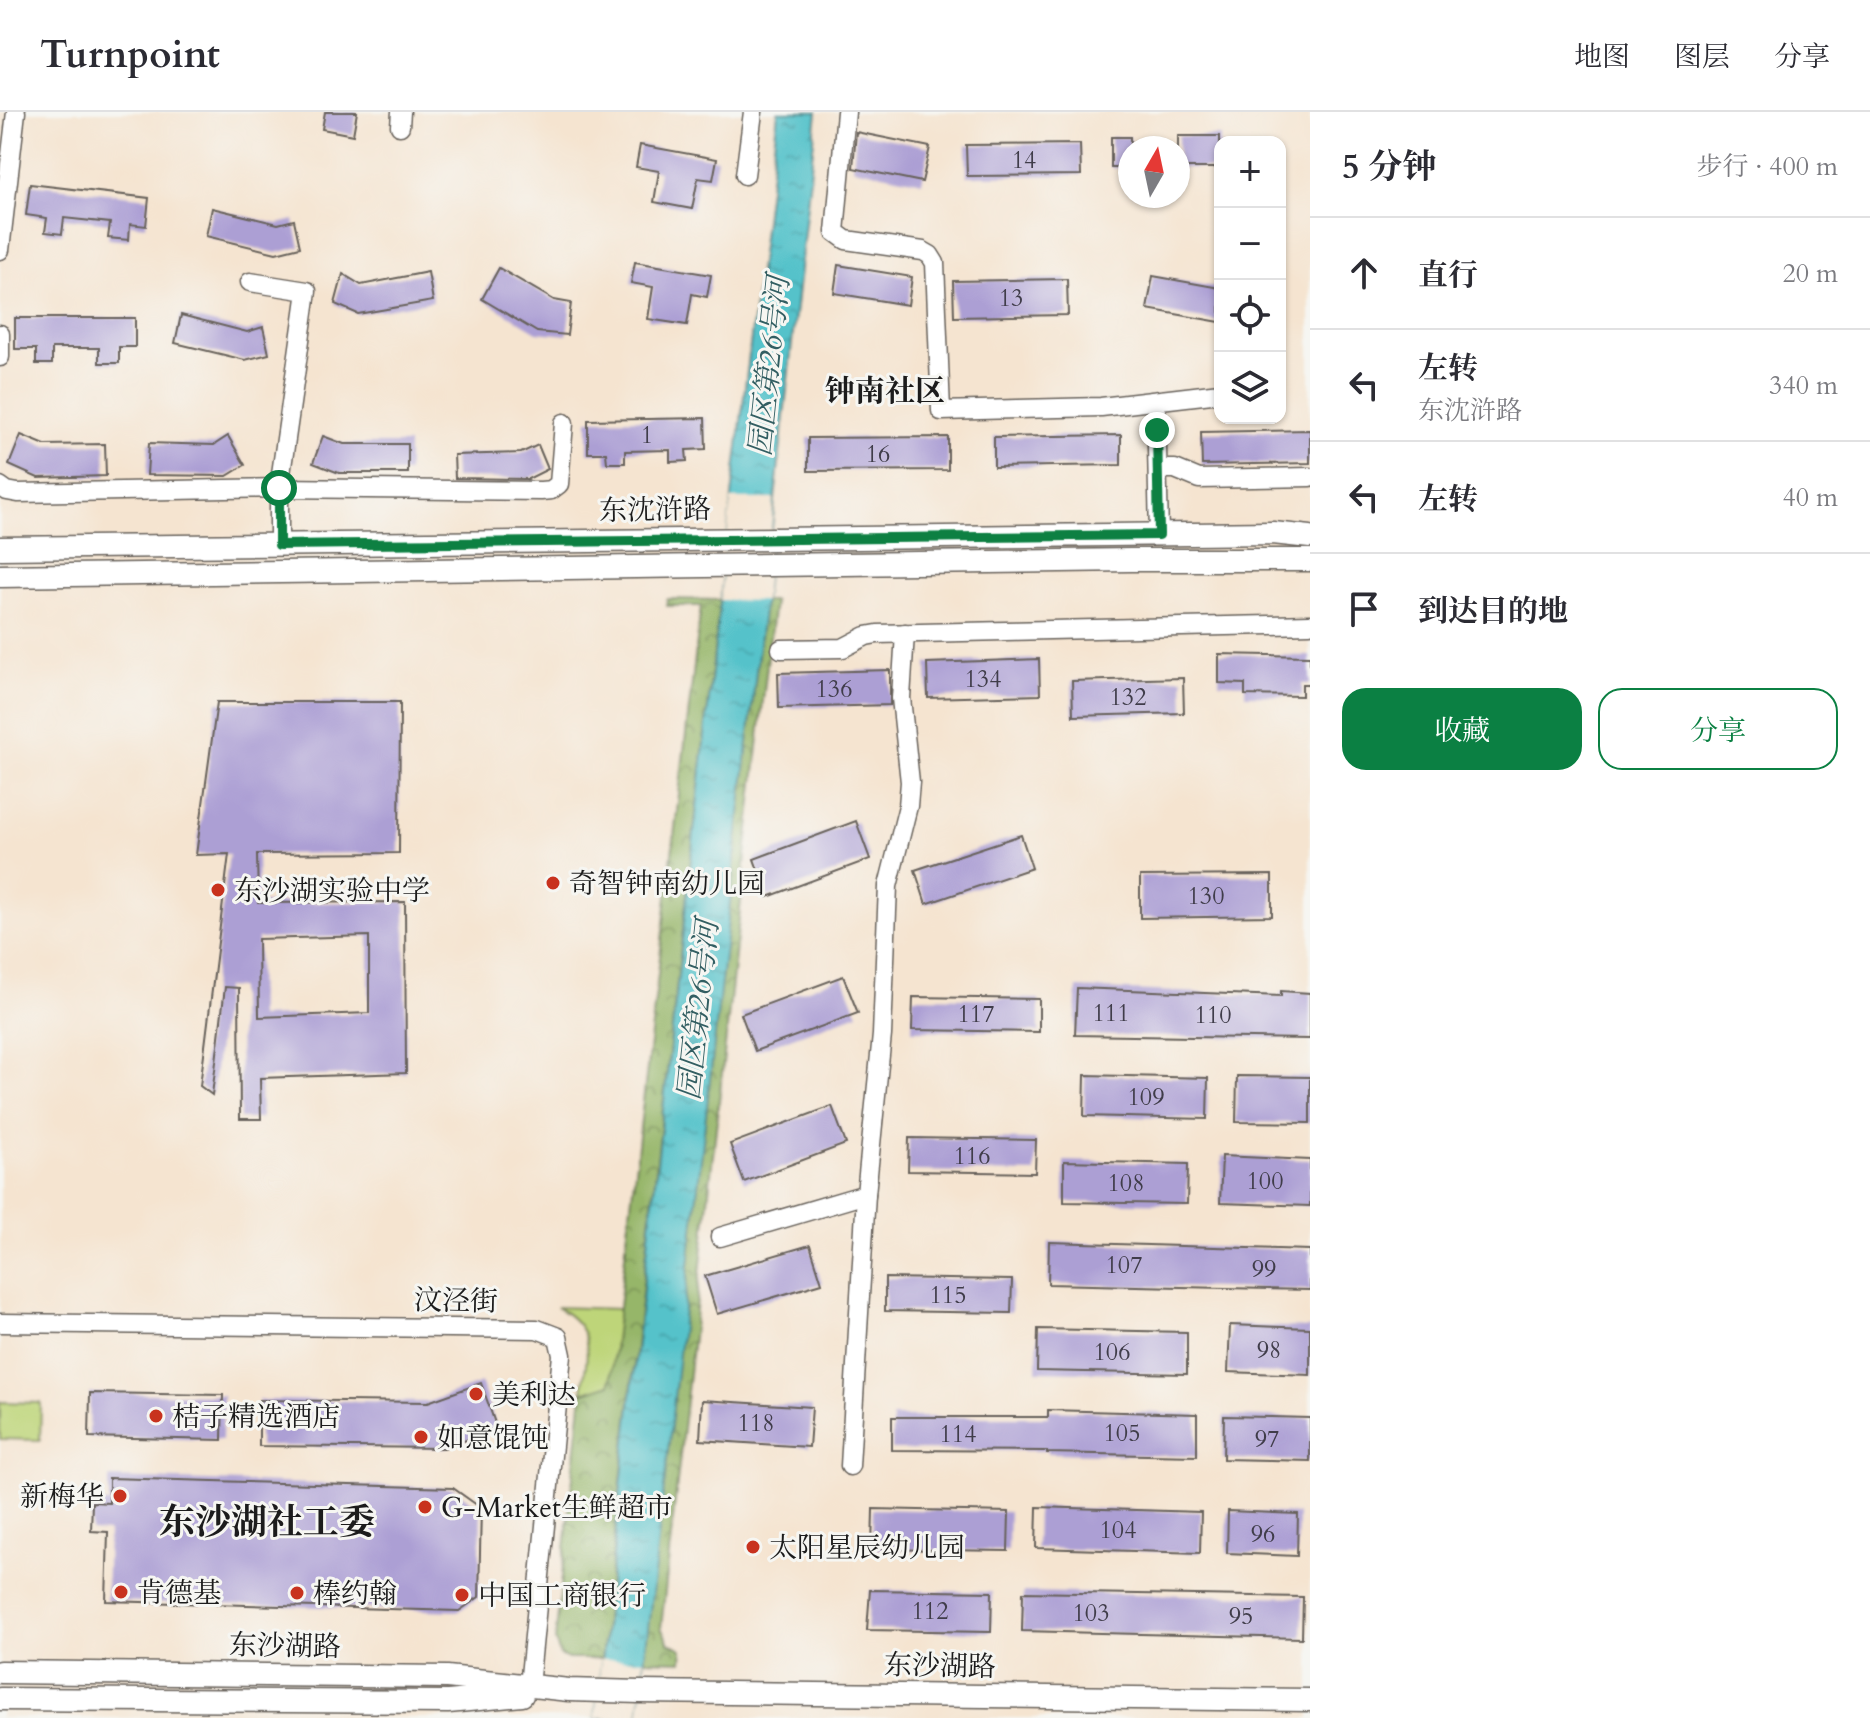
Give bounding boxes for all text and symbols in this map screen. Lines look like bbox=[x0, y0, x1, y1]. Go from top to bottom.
text: Turnpoint bbox=[40, 29, 220, 81]
text: 地图 bbox=[1574, 38, 1630, 76]
text: 图层 bbox=[1674, 38, 1730, 76]
text: 分享 bbox=[1774, 38, 1830, 76]
north arrow bbox=[1118, 136, 1190, 208]
map controls bbox=[1214, 136, 1286, 424]
button: + bbox=[1214, 136, 1286, 208]
house number: 14 bbox=[1012, 144, 1036, 177]
text: 5 分钟 bbox=[1342, 144, 1437, 190]
text: 步行 · 400 m bbox=[1697, 149, 1838, 184]
button: − bbox=[1214, 208, 1286, 280]
icon: ahead bbox=[1342, 251, 1386, 295]
text: 直行 bbox=[1418, 255, 1478, 296]
text: 20 m bbox=[1782, 256, 1838, 291]
water label: 园区第26号河 bbox=[740, 269, 800, 458]
button: locate bbox=[1214, 280, 1286, 352]
house number: 13 bbox=[999, 282, 1023, 315]
text: 左转 bbox=[1418, 348, 1478, 389]
button: layers bbox=[1214, 352, 1286, 424]
icon: left bbox=[1342, 363, 1386, 407]
text: 340 m bbox=[1769, 368, 1838, 403]
district label: 钟南社区 bbox=[825, 371, 945, 412]
text: 东沈浒路 bbox=[1418, 393, 1522, 428]
route end bbox=[1139, 412, 1175, 448]
house number: 1 bbox=[641, 419, 653, 452]
house number: 16 bbox=[866, 438, 890, 471]
route start bbox=[261, 470, 297, 506]
icon: left bbox=[1342, 475, 1386, 519]
text: 左转 bbox=[1418, 479, 1478, 520]
text: 40 m bbox=[1782, 480, 1838, 515]
street label: 东沈浒路 bbox=[599, 490, 711, 530]
icon: arrive bbox=[1342, 587, 1386, 631]
text: 到达目的地 bbox=[1418, 591, 1568, 632]
house number: 134 bbox=[965, 663, 1001, 696]
house number: 136 bbox=[816, 673, 852, 706]
house number: 132 bbox=[1110, 681, 1146, 714]
button: 收藏 bbox=[1342, 688, 1582, 770]
button: 分享 bbox=[1598, 688, 1838, 770]
place label: 奇智钟南幼儿园 bbox=[569, 865, 765, 903]
place label: 东沙湖实验中学 bbox=[234, 872, 430, 910]
marker: 奇智钟南幼儿园 bbox=[544, 874, 562, 892]
house number: 130 bbox=[1188, 880, 1224, 913]
marker: 东沙湖实验中学 bbox=[209, 881, 227, 899]
water label: 园区第26号河 bbox=[669, 913, 729, 1102]
house number: 111 bbox=[1093, 997, 1129, 1030]
house number: 117 bbox=[958, 998, 994, 1031]
house number: 110 bbox=[1195, 999, 1231, 1032]
house number: 109 bbox=[1128, 1081, 1164, 1114]
house number: 116 bbox=[954, 1140, 990, 1173]
house number: 100 bbox=[1247, 1165, 1283, 1198]
house number: 108 bbox=[1108, 1167, 1144, 1200]
house number: 107 bbox=[1106, 1249, 1142, 1282]
house number: 99 bbox=[1252, 1253, 1276, 1286]
house number: 115 bbox=[930, 1279, 966, 1312]
street label: 汶泾街 bbox=[414, 1281, 498, 1321]
house number: 98 bbox=[1257, 1334, 1281, 1367]
house number: 106 bbox=[1094, 1336, 1130, 1369]
place label: 美利达 bbox=[492, 1376, 576, 1414]
marker: 美利达 bbox=[467, 1385, 485, 1403]
place label: 桔子精选酒店 bbox=[172, 1398, 340, 1436]
marker: 桔子精选酒店 bbox=[147, 1407, 165, 1425]
house number: 118 bbox=[738, 1407, 774, 1440]
house number: 105 bbox=[1104, 1417, 1140, 1450]
house number: 114 bbox=[940, 1418, 976, 1451]
place label: 如意馄饨 bbox=[437, 1419, 549, 1457]
house number: 97 bbox=[1255, 1423, 1279, 1456]
marker: 如意馄饨 bbox=[412, 1428, 430, 1446]
place label: 新梅华 bbox=[20, 1478, 104, 1516]
marker: 新梅华 bbox=[111, 1487, 129, 1505]
place label: G-Market生鲜超市 bbox=[441, 1489, 673, 1527]
district label: 东沙湖社工委 bbox=[159, 1498, 375, 1547]
marker: G-Market生鲜超市 bbox=[416, 1498, 434, 1516]
house number: 104 bbox=[1100, 1514, 1136, 1547]
house number: 96 bbox=[1251, 1518, 1275, 1551]
place label: 太阳星辰幼儿园 bbox=[769, 1529, 965, 1567]
marker: 太阳星辰幼儿园 bbox=[744, 1538, 762, 1556]
place label: 肯德基 bbox=[137, 1574, 221, 1612]
place label: 棒约翰 bbox=[313, 1575, 397, 1613]
place label: 中国工商银行 bbox=[478, 1577, 646, 1615]
marker: 肯德基 bbox=[112, 1583, 130, 1601]
marker: 棒约翰 bbox=[288, 1584, 306, 1602]
marker: 中国工商银行 bbox=[453, 1586, 471, 1604]
house number: 112 bbox=[912, 1595, 948, 1628]
house number: 103 bbox=[1073, 1597, 1109, 1630]
house number: 95 bbox=[1229, 1600, 1253, 1633]
street label: 东沙湖路 bbox=[229, 1626, 341, 1666]
street label: 东沙湖路 bbox=[884, 1646, 996, 1686]

